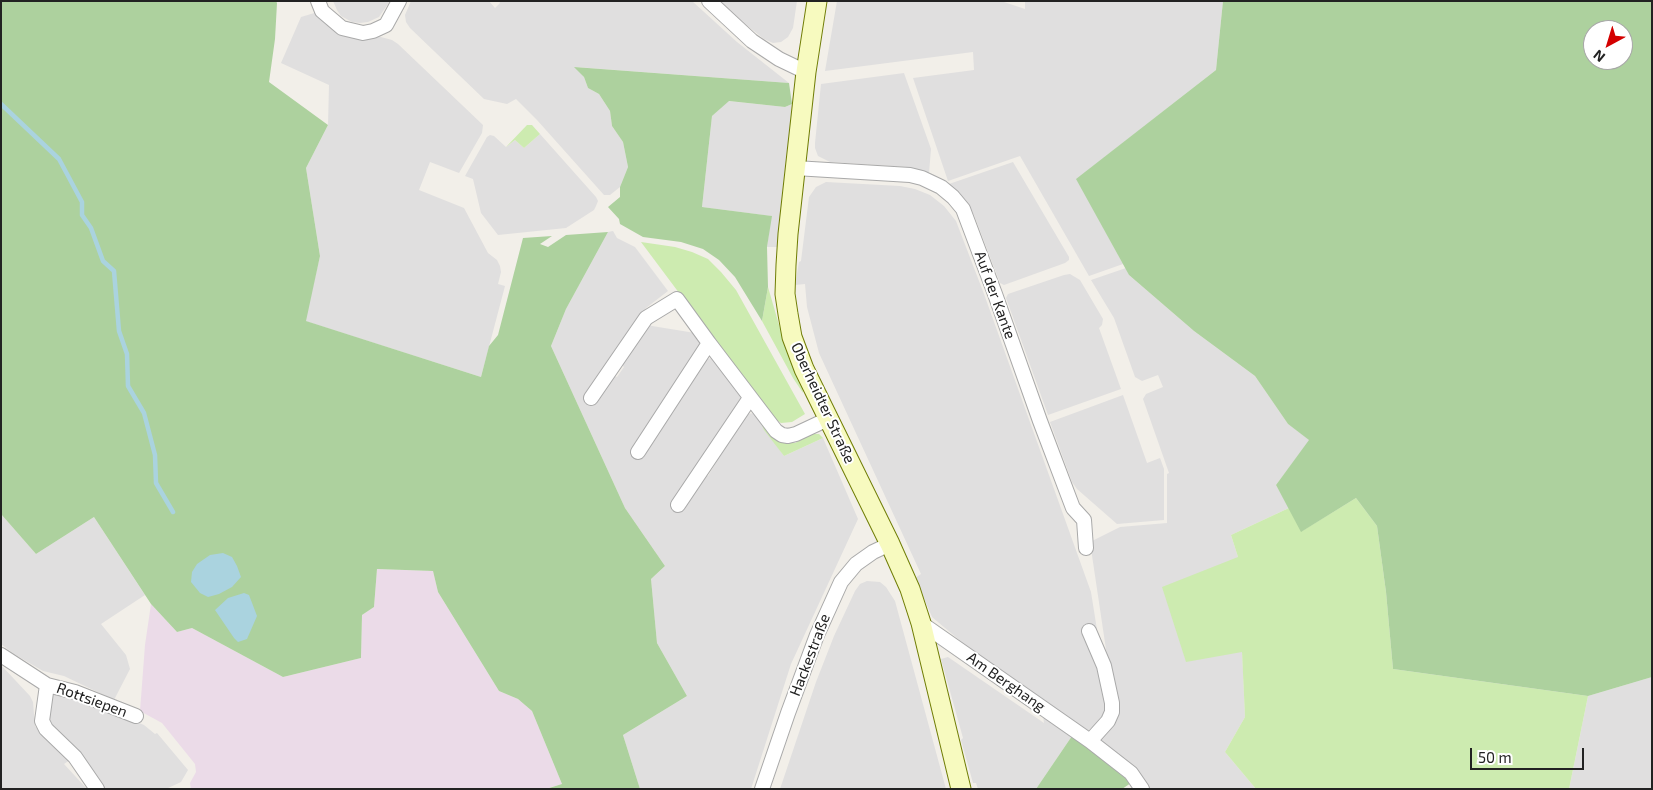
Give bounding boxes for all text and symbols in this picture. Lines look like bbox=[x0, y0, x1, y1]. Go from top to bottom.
north arrow bbox=[1583, 20, 1633, 70]
text: N bbox=[1590, 46, 1608, 66]
street label: Auf der Kante bbox=[971, 248, 1019, 342]
street label: Oberheidter Straße bbox=[787, 340, 859, 466]
street label: Hackestraße bbox=[786, 611, 834, 699]
street label: Am Berghang bbox=[963, 648, 1049, 716]
street label: Rottsiepen bbox=[54, 679, 130, 721]
scale bar bbox=[1473, 738, 1587, 770]
text: 50 m bbox=[1478, 748, 1512, 766]

